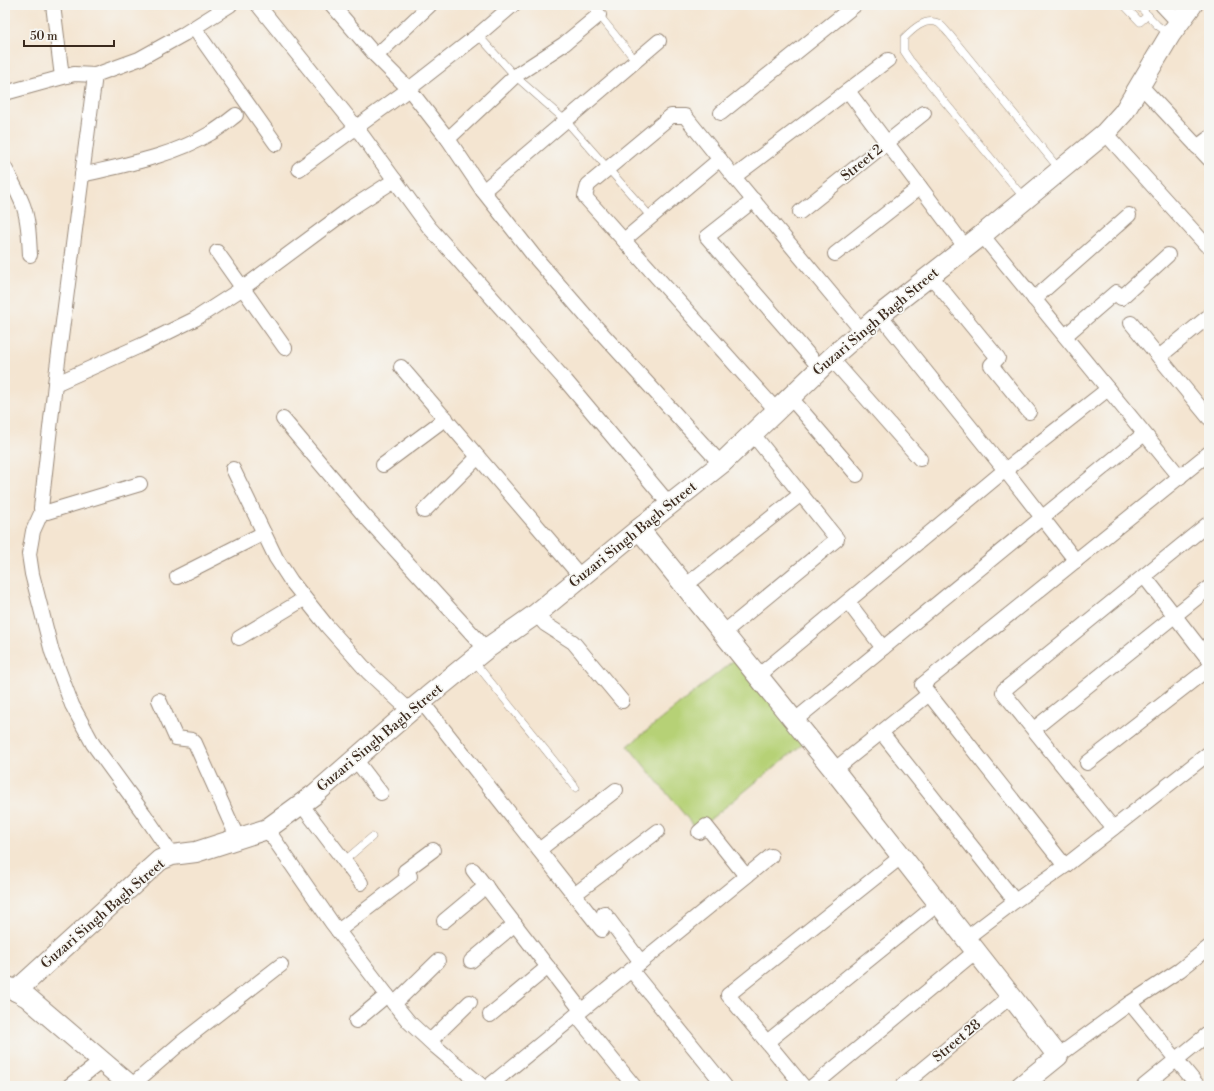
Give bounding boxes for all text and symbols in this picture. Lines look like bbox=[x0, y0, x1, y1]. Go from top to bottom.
scale bar bbox=[24, 22, 114, 48]
text: 50 m bbox=[30, 29, 58, 44]
street label: Street 2 bbox=[837, 141, 887, 185]
street label: Guzari Singh Bagh Street bbox=[809, 264, 943, 380]
street label: Guzari Singh Bagh Street bbox=[566, 478, 700, 592]
street label: Guzari Singh Bagh Street bbox=[313, 680, 447, 796]
street label: Guzari Singh Bagh Street bbox=[37, 855, 169, 973]
street label: Street 28 bbox=[929, 1016, 985, 1066]

